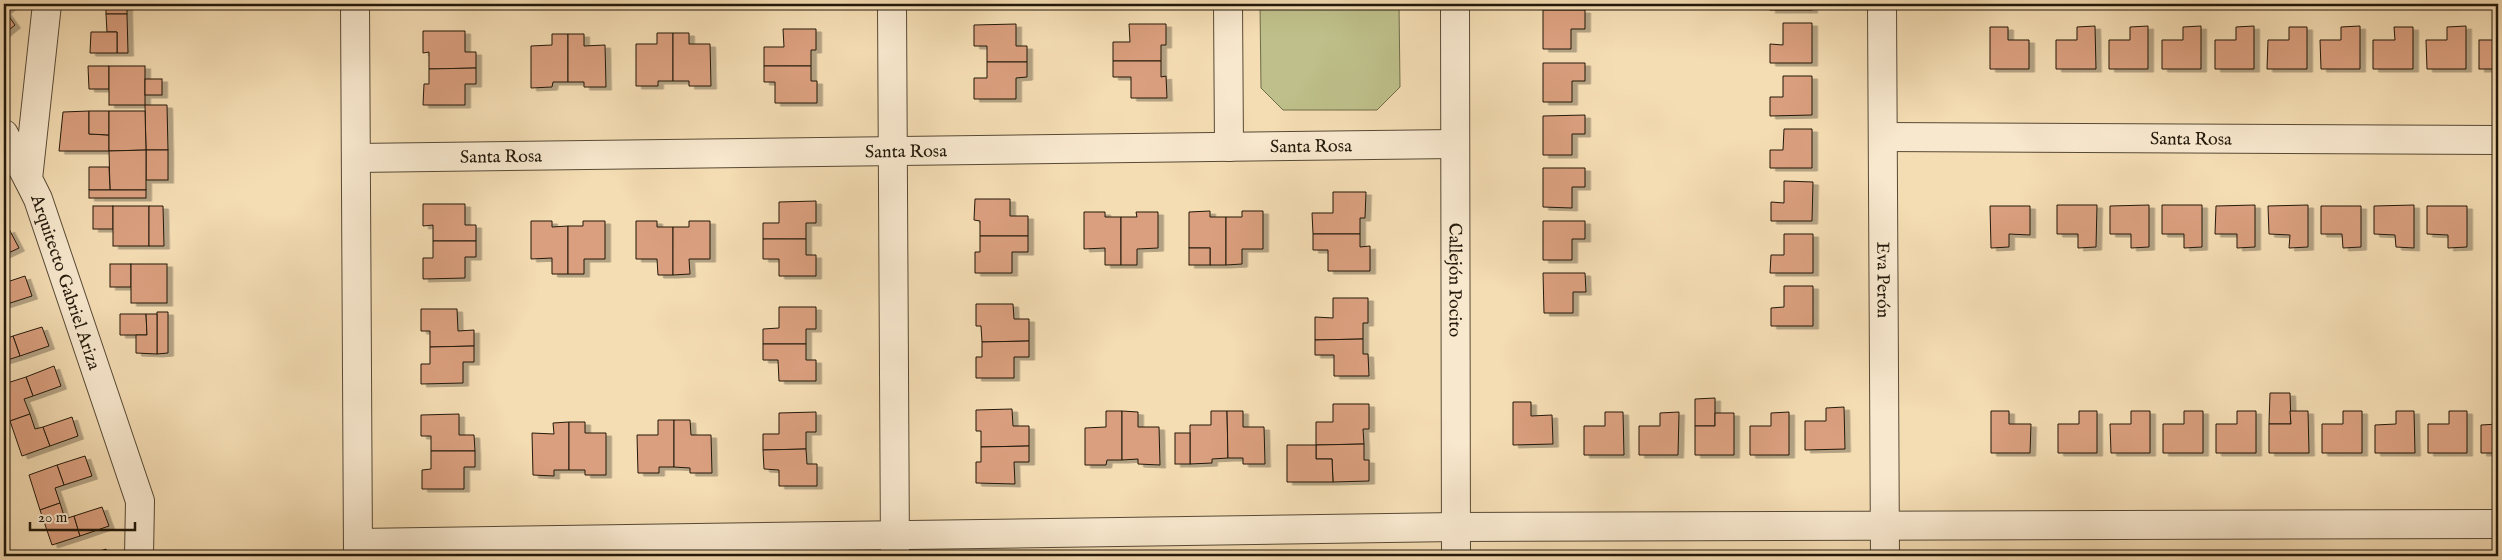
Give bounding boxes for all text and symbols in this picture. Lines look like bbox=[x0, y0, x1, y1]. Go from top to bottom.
street label: Santa Rosa bbox=[2150, 128, 2232, 152]
street label: Santa Rosa bbox=[1270, 135, 1352, 159]
street label: Santa Rosa bbox=[865, 140, 947, 165]
street label: Santa Rosa bbox=[460, 146, 542, 170]
street label: Arquitecto Gabriel Ariza bbox=[24, 191, 105, 373]
street label: Callejón Pocito bbox=[1442, 223, 1466, 337]
street label: Eva Perón bbox=[1870, 242, 1894, 319]
scale bar bbox=[30, 500, 135, 532]
text: 20 m bbox=[38, 508, 68, 527]

